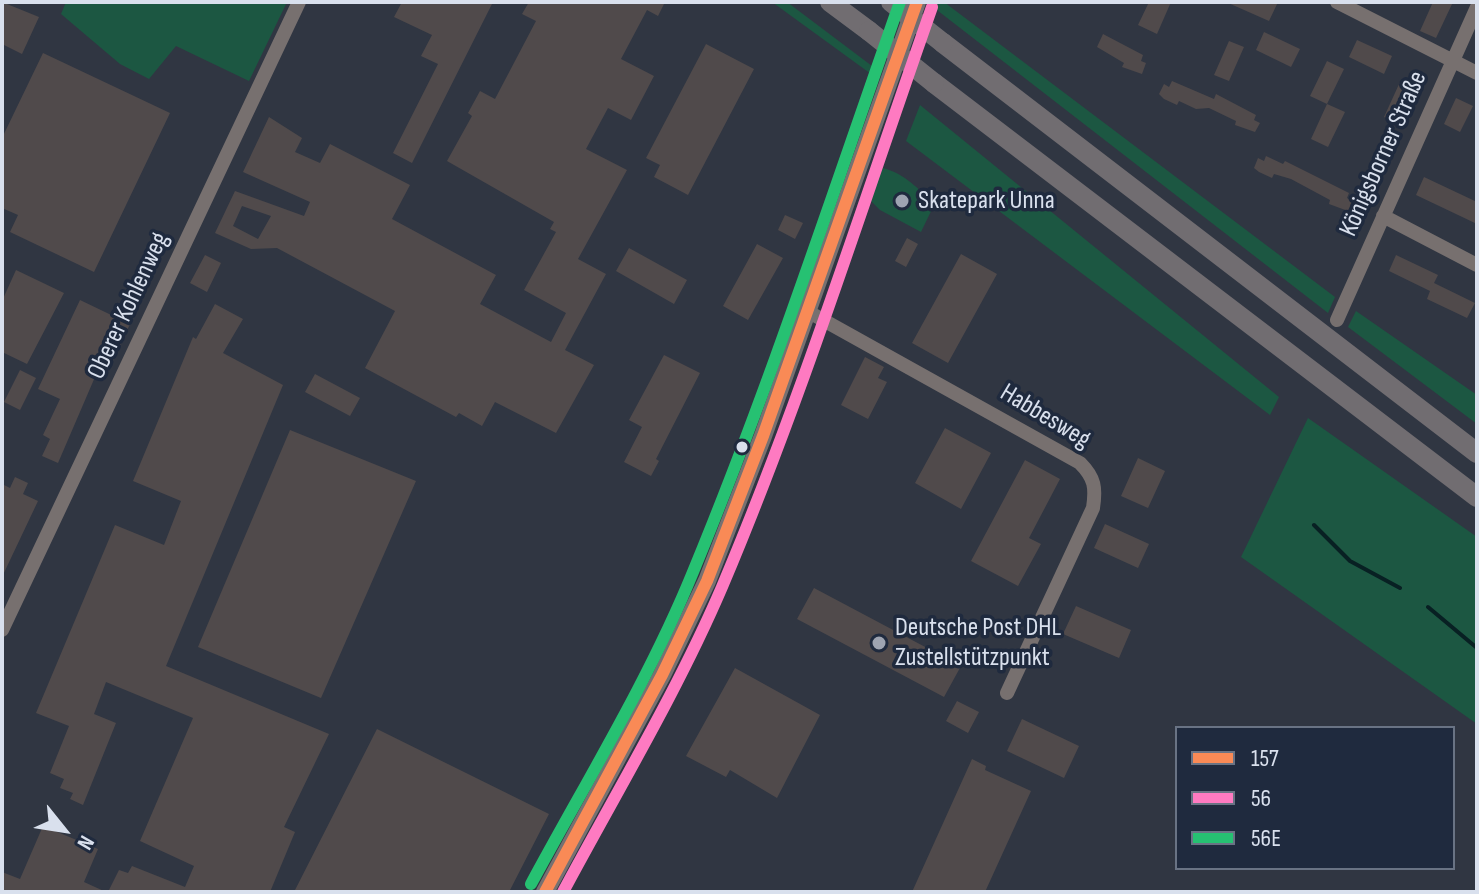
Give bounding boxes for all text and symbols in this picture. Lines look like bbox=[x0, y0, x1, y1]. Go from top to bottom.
street label: Königsborner Straße bbox=[1334, 67, 1434, 241]
place label: Skatepark Unna bbox=[918, 185, 1055, 217]
marker: Skatepark Unna bbox=[893, 192, 911, 210]
street label: Oberer Kohlenweg bbox=[81, 228, 177, 384]
street label: Habbesweg bbox=[994, 378, 1096, 456]
unlabelled marker bbox=[734, 439, 750, 455]
place label: Deutsche Post DHL Zustellstützpunkt bbox=[895, 612, 1061, 674]
marker: Deutsche Post DHL Zustellstützpunkt bbox=[870, 634, 888, 652]
legend bbox=[1175, 726, 1455, 870]
text: 157 bbox=[1251, 744, 1279, 773]
text: 56 bbox=[1251, 784, 1271, 813]
north arrow bbox=[24, 790, 104, 870]
text: 56E bbox=[1251, 824, 1281, 853]
text: N bbox=[71, 830, 100, 854]

